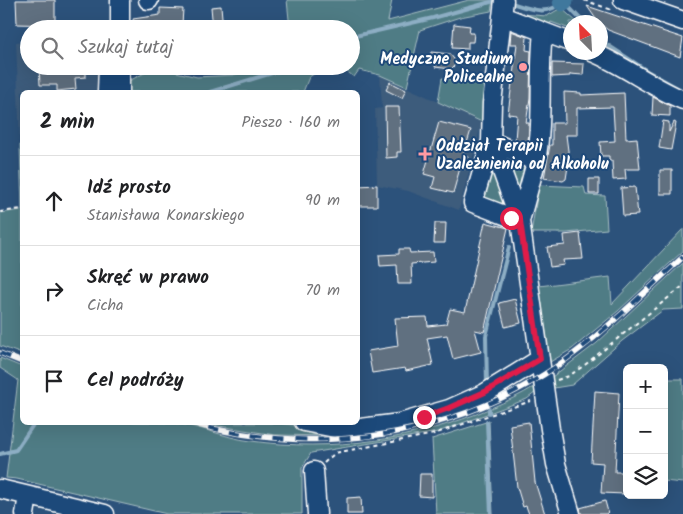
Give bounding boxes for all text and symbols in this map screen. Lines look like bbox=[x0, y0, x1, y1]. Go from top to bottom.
north arrow bbox=[563, 15, 608, 60]
search box bbox=[20, 20, 360, 75]
text: Szukaj tutaj bbox=[78, 33, 173, 63]
icon: search bbox=[38, 34, 66, 62]
place label: Medyczne Studium Policealne bbox=[380, 47, 513, 90]
marker: Medyczne Studium Policealne bbox=[517, 61, 529, 73]
text: 2 min bbox=[40, 106, 95, 139]
text: Pieszo · 160 m bbox=[242, 110, 340, 135]
place label: Oddział Terapii Uzależnienia od Alkoholu bbox=[436, 134, 609, 177]
marker: Oddział Terapii Uzależnienia od Alkoholu bbox=[418, 147, 432, 161]
text: Idź prosto bbox=[87, 173, 171, 203]
icon: ahead bbox=[40, 187, 68, 215]
text: 90 m bbox=[305, 188, 340, 213]
text: Stanisława Konarskiego bbox=[87, 203, 245, 228]
route start bbox=[500, 207, 523, 230]
text: Skręć w prawo bbox=[87, 263, 209, 293]
icon: right bbox=[40, 277, 68, 305]
text: 70 m bbox=[305, 278, 340, 303]
text: Cicha bbox=[87, 293, 124, 318]
map controls bbox=[623, 364, 668, 499]
button: + bbox=[623, 364, 668, 409]
text: Cel podróży bbox=[87, 366, 184, 396]
icon: arrive bbox=[40, 367, 68, 395]
route end bbox=[413, 406, 436, 429]
button: − bbox=[623, 409, 668, 454]
button: layers bbox=[623, 454, 668, 499]

